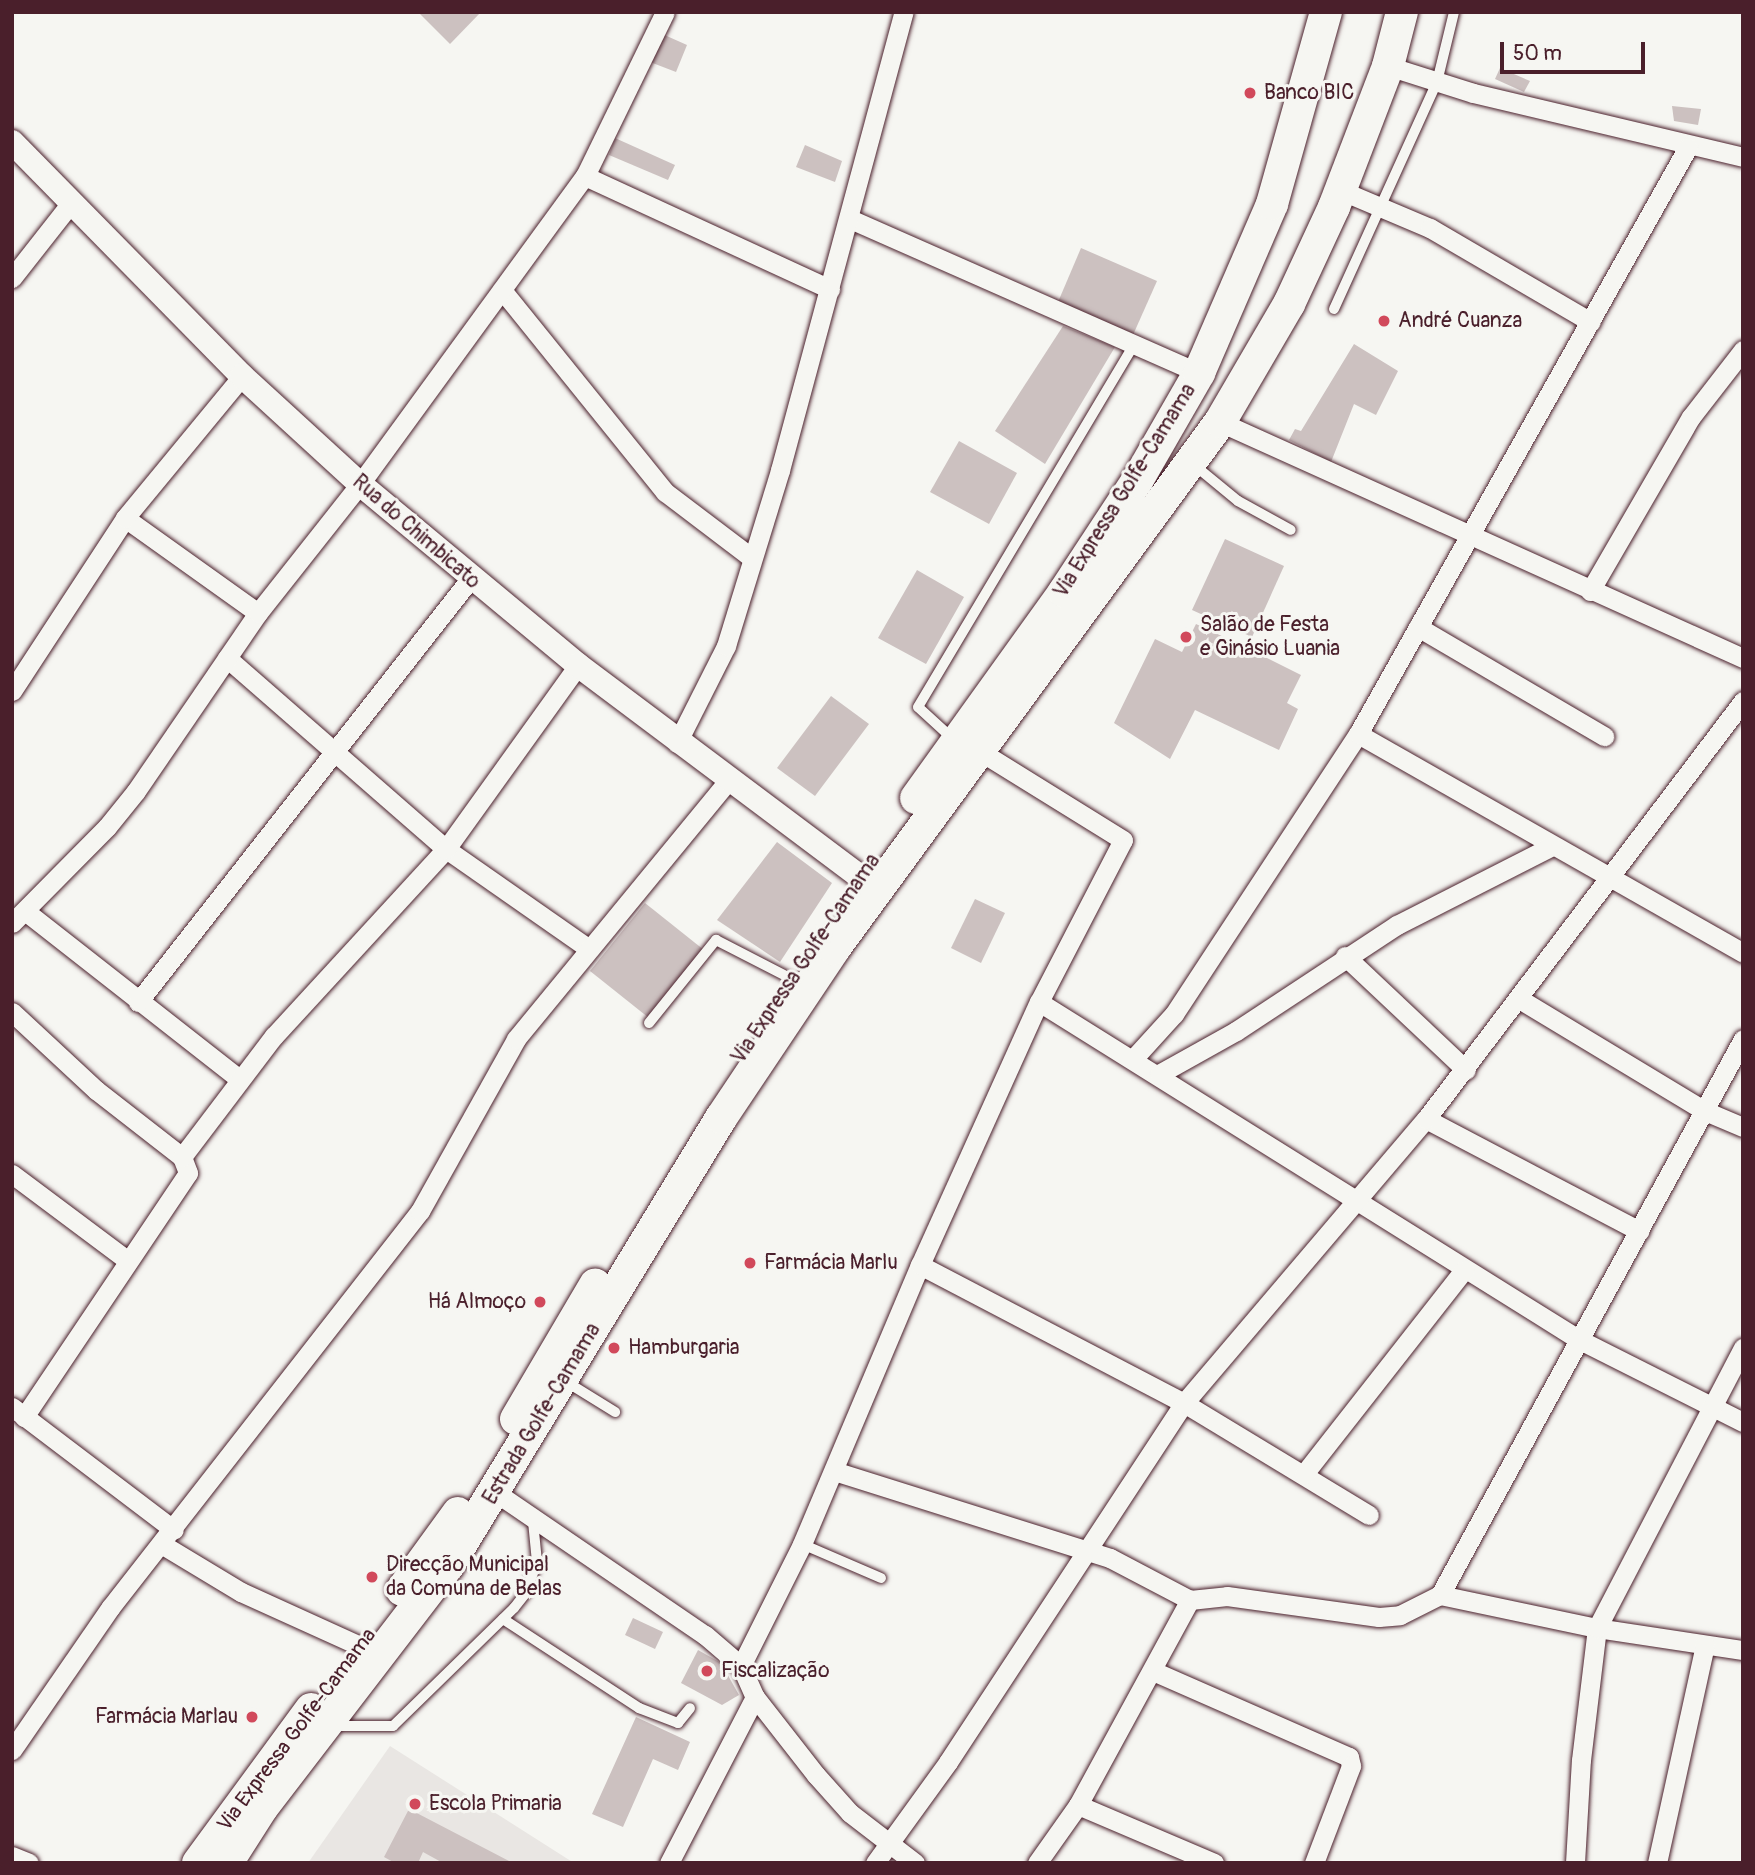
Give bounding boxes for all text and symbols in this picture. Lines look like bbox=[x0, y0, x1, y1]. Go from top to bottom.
scale bar bbox=[1503, 28, 1648, 72]
text: 50 m bbox=[1513, 40, 1562, 67]
place label: Banco BIC bbox=[1264, 80, 1354, 106]
marker: Banco BIC bbox=[1242, 85, 1258, 101]
place label: André Cuanza bbox=[1398, 308, 1522, 334]
marker: André Cuanza bbox=[1376, 313, 1392, 329]
street label: Via Expressa Golfe-Camama bbox=[1049, 379, 1201, 603]
street label: Rua do Chimbicato bbox=[347, 470, 485, 594]
place label: Salão de Festa e Ginásio Luania bbox=[1200, 612, 1340, 662]
marker: Salão de Festa e Ginásio Luania bbox=[1178, 629, 1194, 645]
street label: Via Expressa Golfe-Camama bbox=[726, 849, 886, 1069]
place label: Farmácia Marlu bbox=[764, 1250, 898, 1276]
marker: Farmácia Marlu bbox=[742, 1255, 758, 1271]
place label: Há Almoço bbox=[428, 1289, 526, 1315]
marker: Há Almoço bbox=[532, 1294, 548, 1310]
street label: Estrada Golfe-Camama bbox=[478, 1319, 606, 1509]
place label: Hamburgaria bbox=[628, 1335, 739, 1361]
marker: Hamburgaria bbox=[606, 1340, 622, 1356]
place label: Direcção Municipal da Comuna de Belas bbox=[386, 1552, 561, 1602]
marker: Direcção Municipal da Comuna de Belas bbox=[364, 1569, 380, 1585]
street label: Via Expressa Golfe-Camama bbox=[212, 1623, 382, 1837]
place label: Fiscalização bbox=[721, 1658, 830, 1684]
marker: Fiscalização bbox=[699, 1663, 715, 1679]
place label: Farmácia Marlau bbox=[95, 1704, 238, 1730]
marker: Farmácia Marlau bbox=[244, 1709, 260, 1725]
place label: Escola Primaria bbox=[429, 1791, 562, 1817]
marker: Escola Primaria bbox=[407, 1796, 423, 1812]

